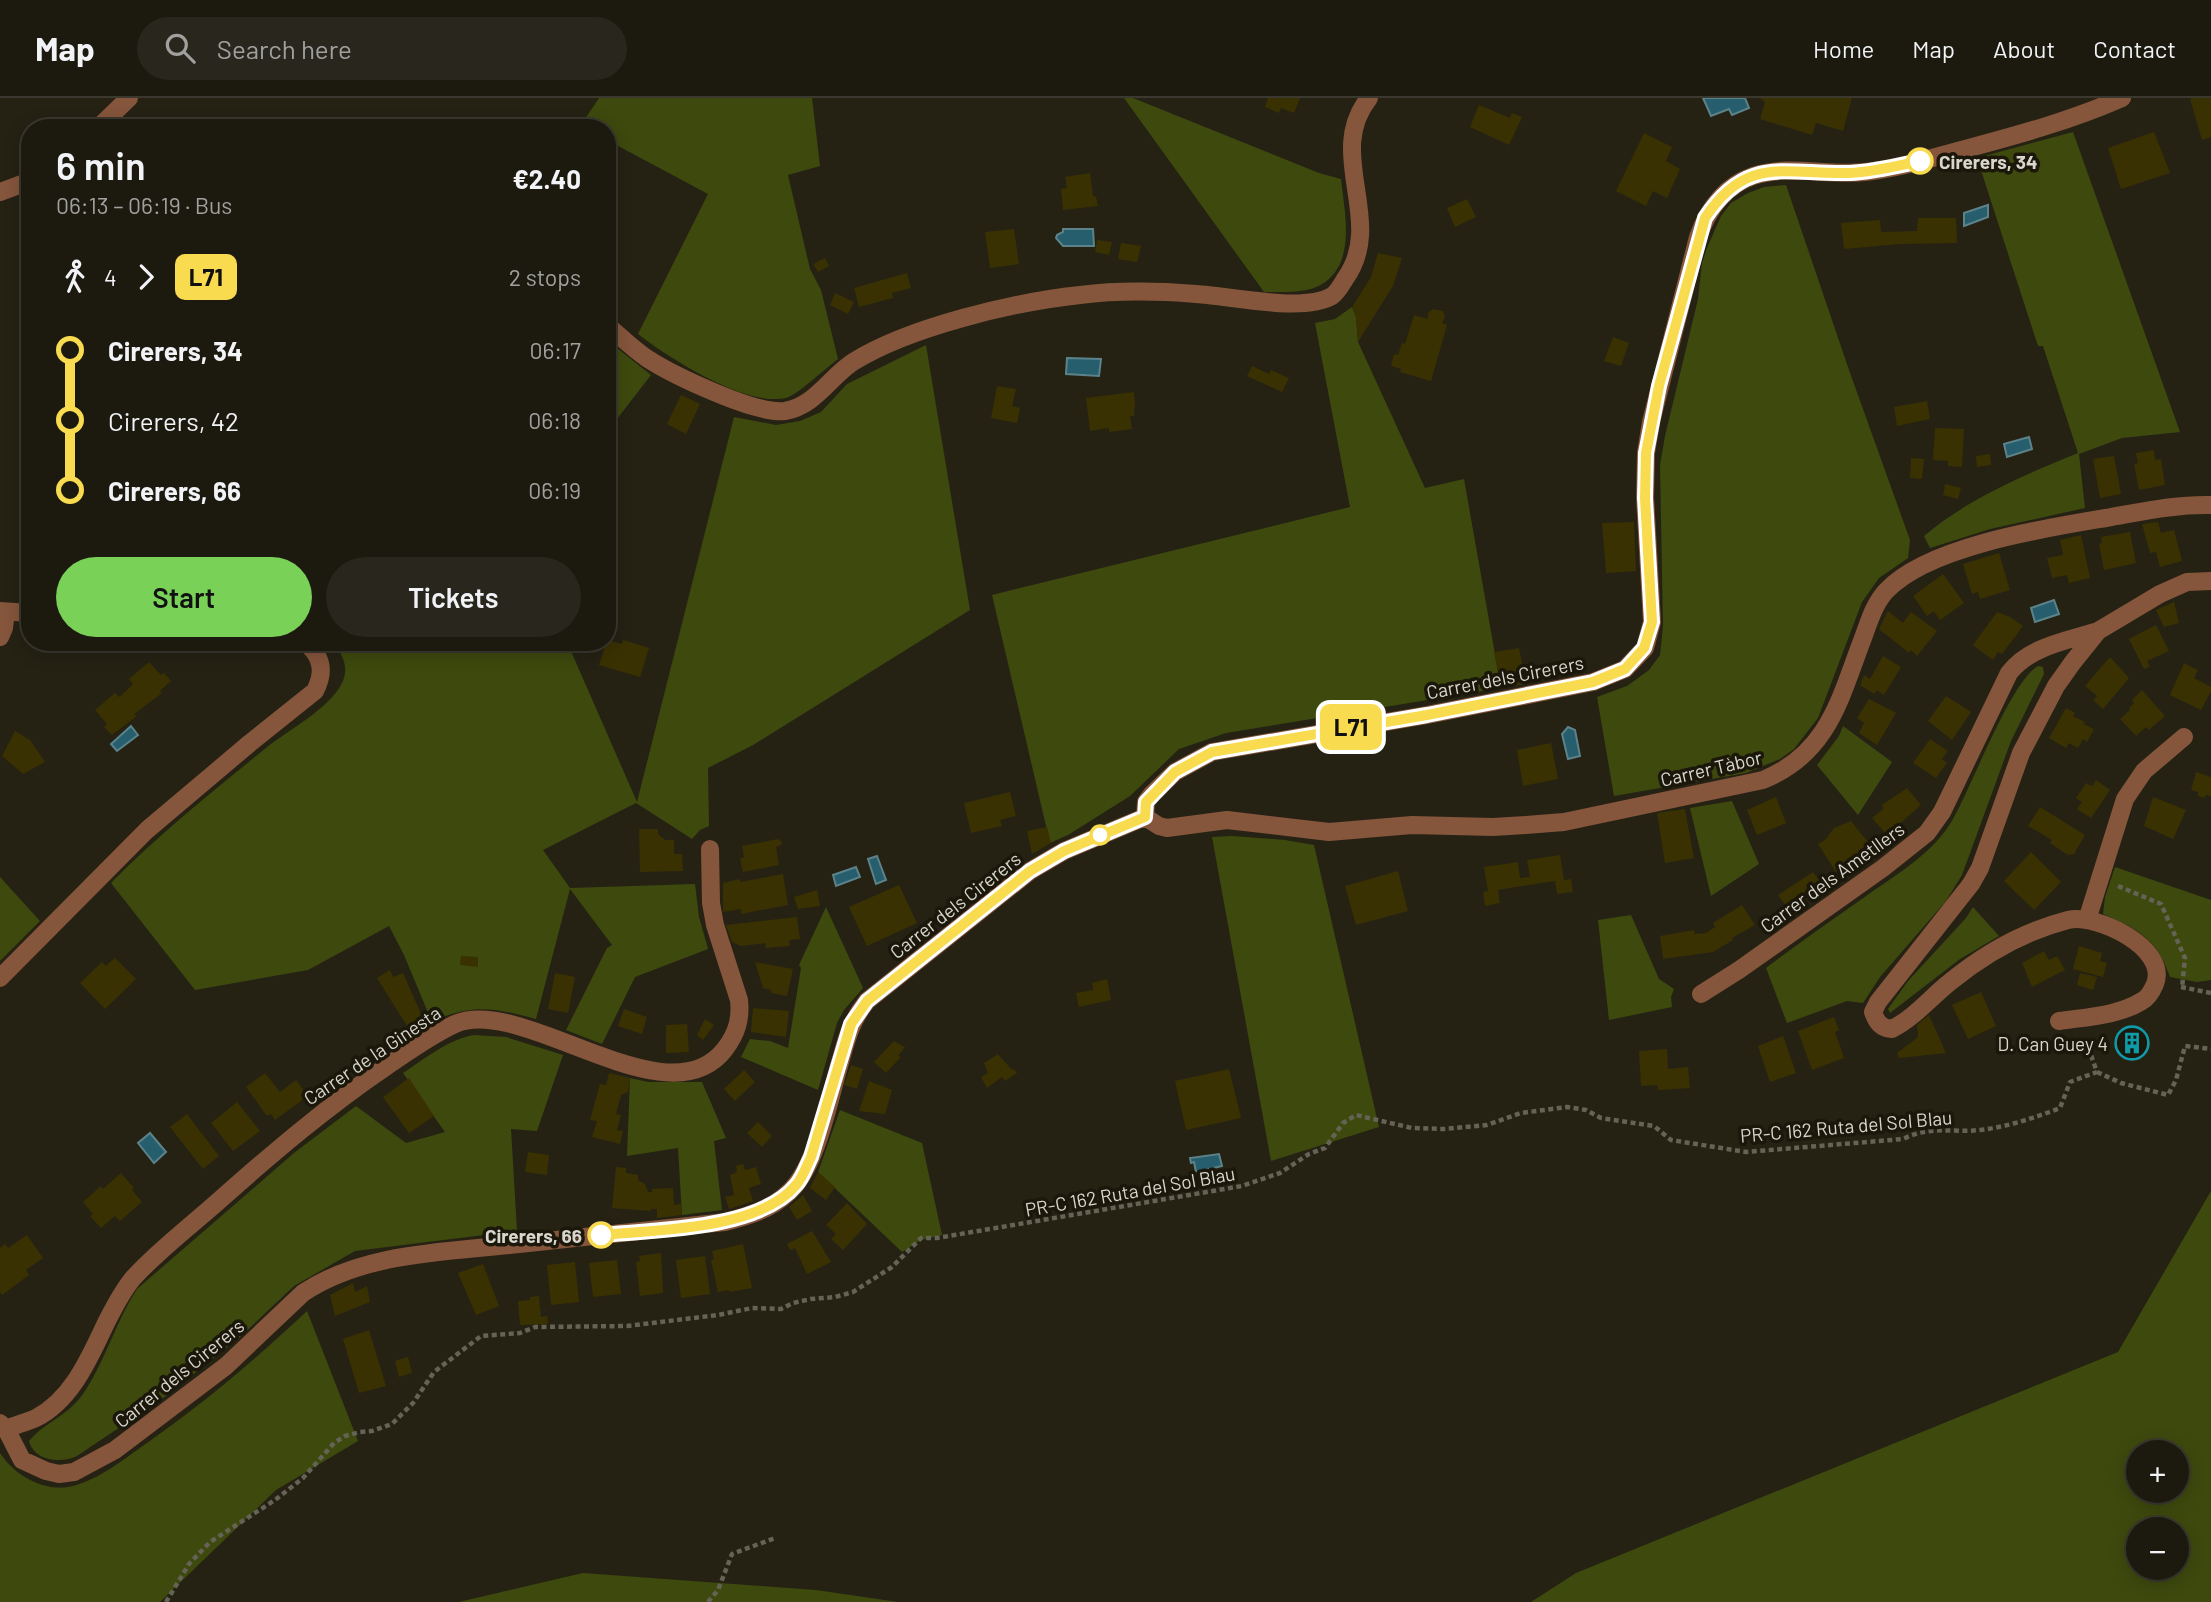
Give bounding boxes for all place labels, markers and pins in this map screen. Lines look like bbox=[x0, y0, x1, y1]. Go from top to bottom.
marker: Cirerers, 34 bbox=[1907, 148, 1933, 174]
place label: Cirerers, 34 bbox=[1939, 150, 2037, 173]
unlabelled marker bbox=[1090, 825, 1110, 845]
building icon: D. Can Guey 4 bbox=[2113, 1024, 2151, 1062]
place label: D. Can Guey 4 bbox=[1998, 1032, 2108, 1055]
marker: Cirerers, 66 bbox=[588, 1222, 614, 1248]
place label: Cirerers, 66 bbox=[485, 1224, 582, 1247]

